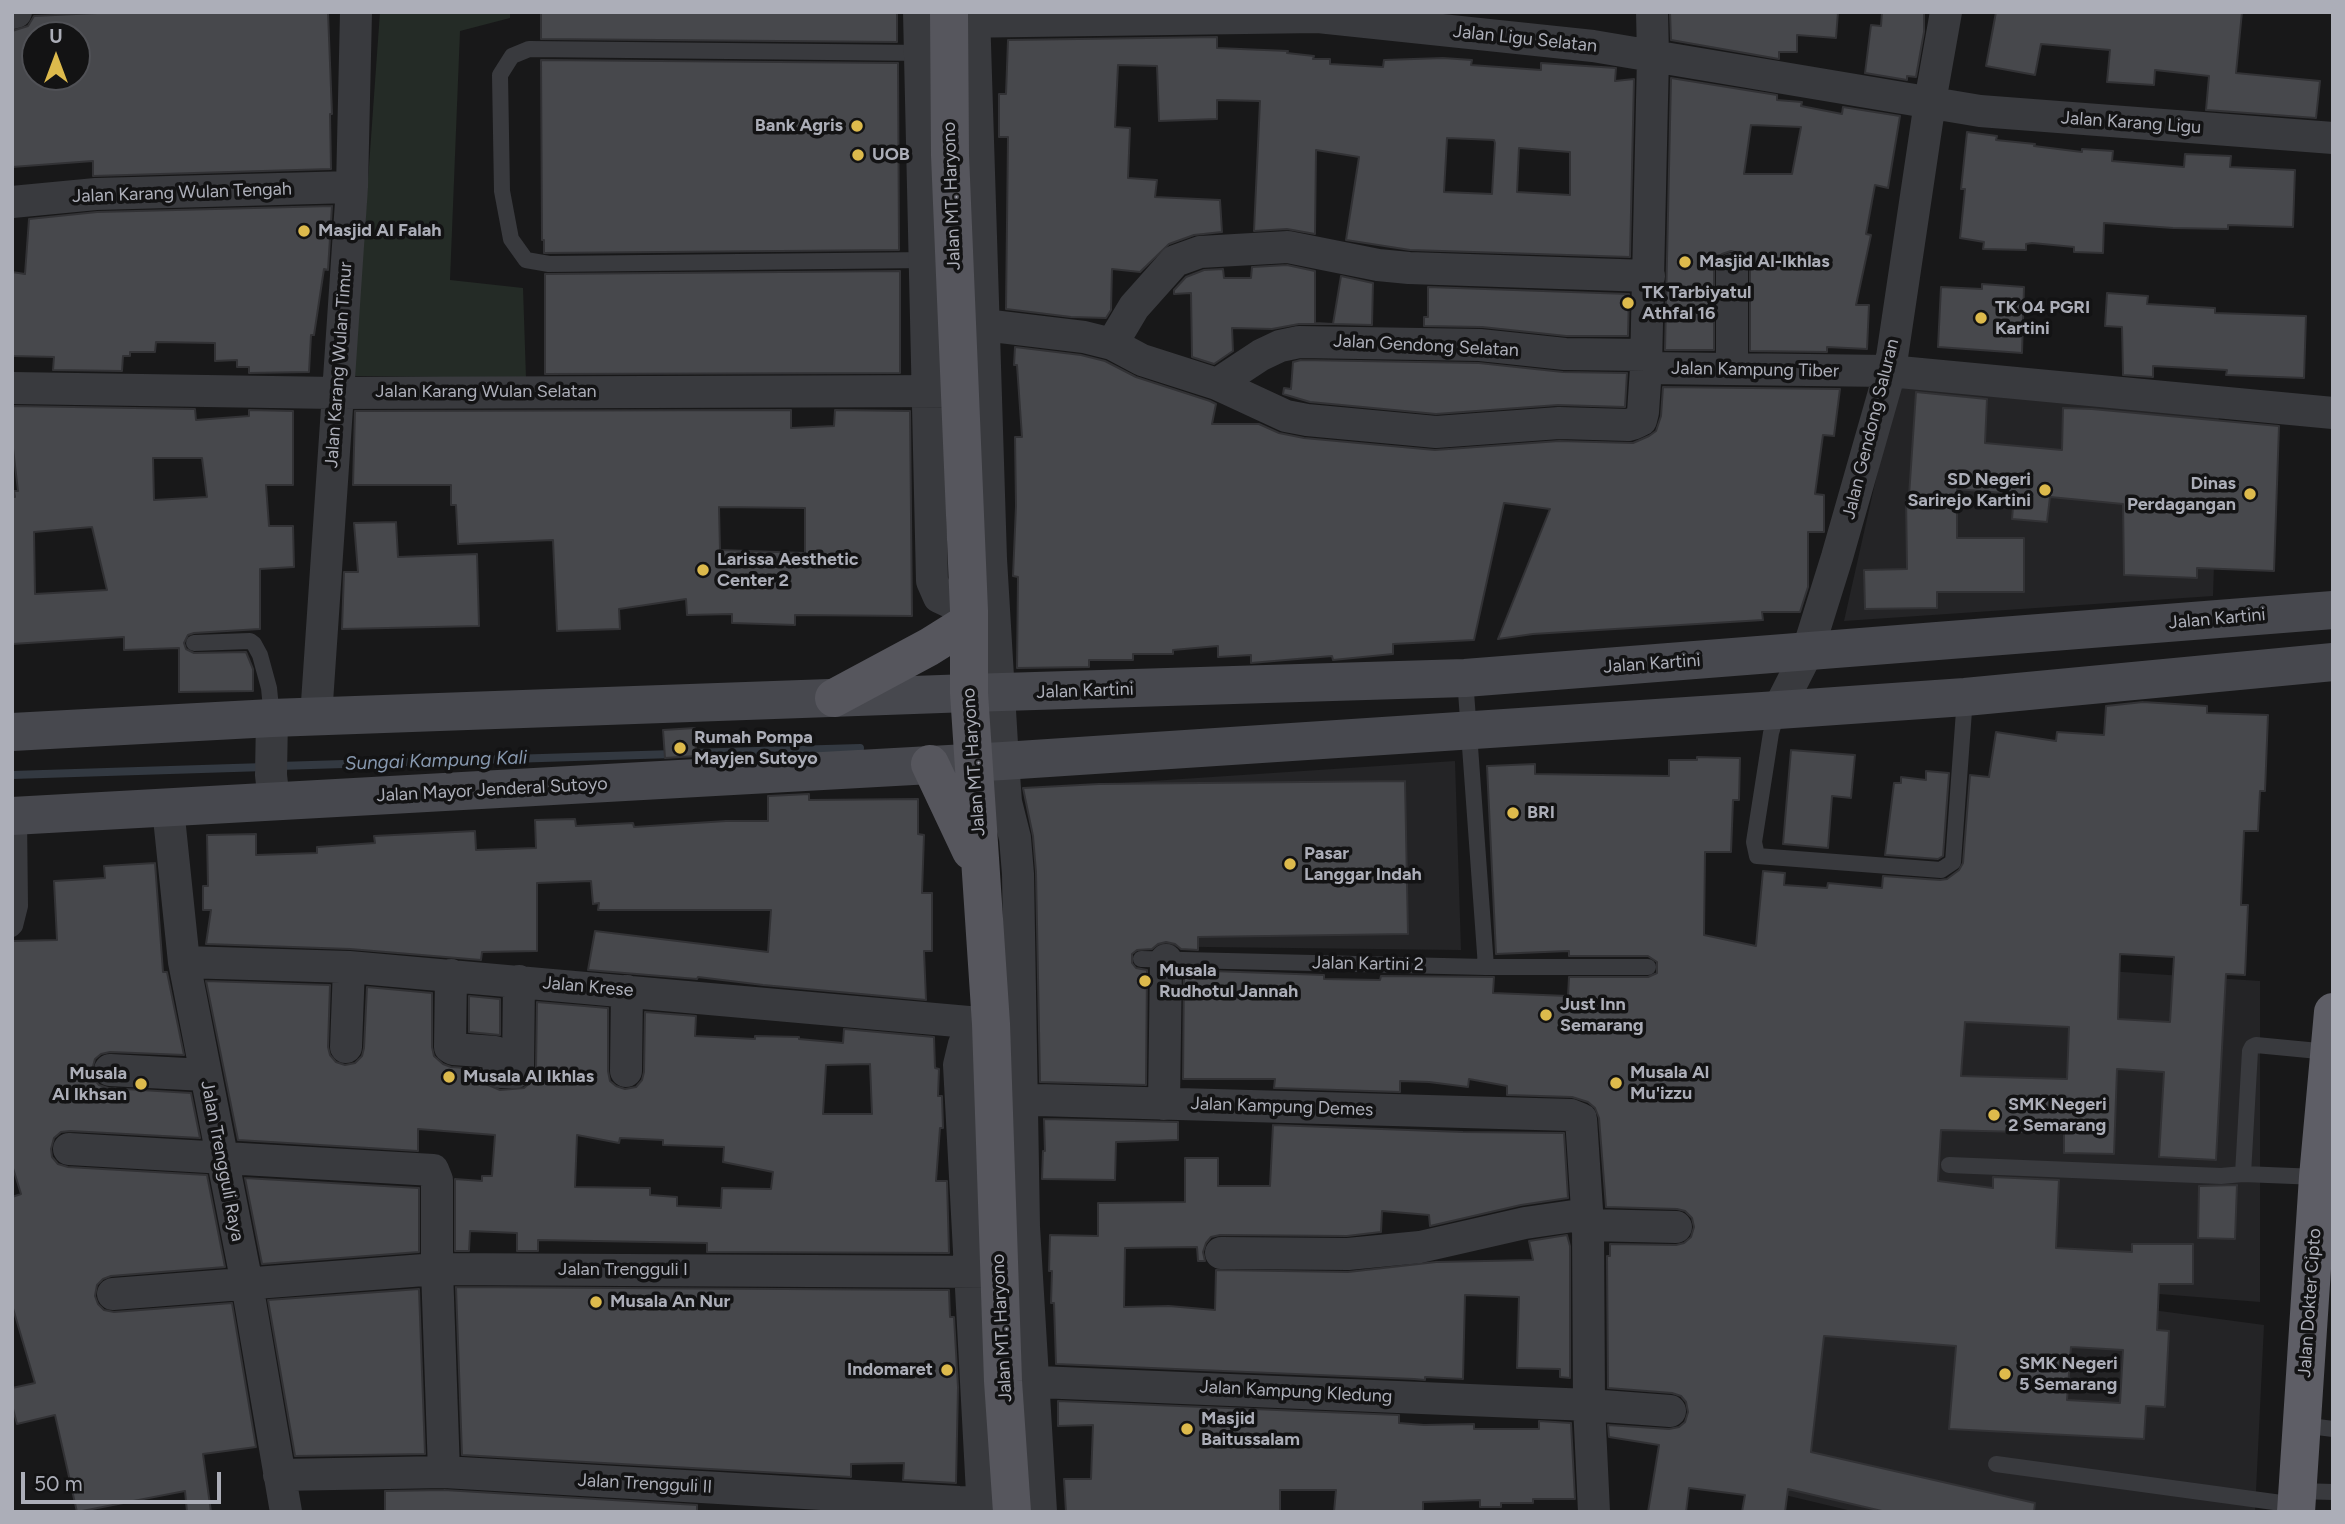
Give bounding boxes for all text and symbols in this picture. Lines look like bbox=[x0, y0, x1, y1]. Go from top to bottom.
north arrow bbox=[21, 21, 91, 91]
street label: Jalan Ligu Selatan bbox=[1452, 21, 1598, 57]
text: U bbox=[49, 25, 63, 48]
street label: Jalan Karang Ligu bbox=[2060, 107, 2202, 139]
place label: Bank Agris bbox=[755, 115, 843, 137]
marker: Bank Agris bbox=[849, 118, 865, 134]
street label: Jalan MT. Haryono bbox=[939, 121, 965, 271]
place label: UOB bbox=[872, 144, 910, 166]
marker: UOB bbox=[850, 147, 866, 163]
street label: Jalan Karang Wulan Tengah bbox=[72, 178, 292, 208]
place label: Masjid Al Falah bbox=[318, 220, 442, 242]
marker: Masjid Al Falah bbox=[296, 223, 312, 239]
place label: Masjid Al-Ikhlas bbox=[1699, 251, 1830, 273]
marker: Masjid Al-Ikhlas bbox=[1677, 254, 1693, 270]
street label: Jalan Karang Wulan Timur bbox=[321, 261, 357, 469]
place label: TK Tarbiyatul Athfal 16 bbox=[1642, 282, 1752, 324]
marker: TK Tarbiyatul Athfal 16 bbox=[1620, 295, 1636, 311]
place label: TK 04 PGRI Kartini bbox=[1995, 297, 2090, 340]
marker: TK 04 PGRI Kartini bbox=[1973, 310, 1989, 326]
street label: Jalan Gendong Selatan bbox=[1333, 330, 1519, 362]
street label: Jalan Gendong Saluran bbox=[1838, 337, 1904, 521]
street label: Jalan Kampung Tiber bbox=[1671, 358, 1839, 382]
street label: Jalan Karang Wulan Selatan bbox=[375, 381, 597, 403]
place label: SD Negeri Sarirejo Kartini bbox=[1907, 469, 2031, 512]
place label: Dinas Perdagangan bbox=[2127, 473, 2236, 516]
marker: SD Negeri Sarirejo Kartini bbox=[2037, 482, 2053, 498]
marker: Dinas Perdagangan bbox=[2242, 486, 2258, 502]
place label: Larissa Aesthetic Center 2 bbox=[717, 549, 859, 592]
marker: Larissa Aesthetic Center 2 bbox=[695, 562, 711, 578]
street label: Jalan Kartini bbox=[2168, 604, 2266, 634]
street label: Jalan Kartini bbox=[1603, 650, 1701, 678]
street label: Jalan Kartini bbox=[1036, 679, 1134, 703]
street label: Jalan MT. Haryono bbox=[958, 687, 990, 837]
place label: Rumah Pompa Mayjen Sutoyo bbox=[694, 727, 818, 770]
marker: Rumah Pompa Mayjen Sutoyo bbox=[672, 740, 688, 756]
water label: Sungai Kampung Kali bbox=[344, 746, 528, 776]
street label: Jalan Mayor Jenderal Sutoyo bbox=[376, 773, 608, 807]
place label: BRI bbox=[1527, 802, 1555, 824]
marker: BRI bbox=[1505, 805, 1521, 821]
place label: Pasar Langgar Indah bbox=[1304, 843, 1422, 886]
marker: Pasar Langgar Indah bbox=[1282, 856, 1298, 872]
street label: Jalan Kartini 2 bbox=[1312, 952, 1424, 976]
place label: Musala Rudhotul Jannah bbox=[1159, 960, 1298, 1002]
street label: Jalan Krese bbox=[542, 972, 634, 1002]
marker: Musala Rudhotul Jannah bbox=[1137, 973, 1153, 989]
place label: Just Inn Semarang bbox=[1560, 994, 1644, 1036]
marker: Just Inn Semarang bbox=[1538, 1007, 1554, 1023]
place label: Musala Al Mu'izzu bbox=[1630, 1062, 1709, 1104]
place label: Musala Al Ikhsan bbox=[52, 1063, 127, 1106]
place label: Musala Al Ikhlas bbox=[463, 1066, 594, 1088]
marker: Musala Al Ikhlas bbox=[441, 1069, 457, 1085]
marker: Musala Al Mu'izzu bbox=[1608, 1075, 1624, 1091]
marker: Musala Al Ikhsan bbox=[133, 1076, 149, 1092]
street label: Jalan Trengguli Raya bbox=[196, 1079, 248, 1243]
street label: Jalan Kampung Demes bbox=[1190, 1093, 1374, 1121]
place label: SMK Negeri 2 Semarang bbox=[2008, 1094, 2107, 1136]
marker: SMK Negeri 2 Semarang bbox=[1986, 1107, 2002, 1123]
street label: Jalan Dokter Cipto bbox=[2294, 1228, 2326, 1378]
street label: Jalan MT. Haryono bbox=[987, 1253, 1017, 1403]
street label: Jalan Trengguli I bbox=[558, 1259, 688, 1281]
place label: Musala An Nur bbox=[610, 1291, 730, 1313]
marker: Musala An Nur bbox=[588, 1294, 604, 1310]
place label: SMK Negeri 5 Semarang bbox=[2019, 1353, 2118, 1396]
place label: Indomaret bbox=[847, 1359, 933, 1381]
marker: Indomaret bbox=[939, 1362, 955, 1378]
marker: SMK Negeri 5 Semarang bbox=[1997, 1366, 2013, 1382]
street label: Jalan Kampung Kledung bbox=[1199, 1376, 1393, 1408]
place label: Masjid Baitussalam bbox=[1201, 1408, 1300, 1450]
marker: Masjid Baitussalam bbox=[1179, 1421, 1195, 1437]
scale bar bbox=[24, 1458, 224, 1502]
street label: Jalan Trengguli II bbox=[577, 1470, 713, 1498]
text: 50 m bbox=[34, 1471, 83, 1496]

